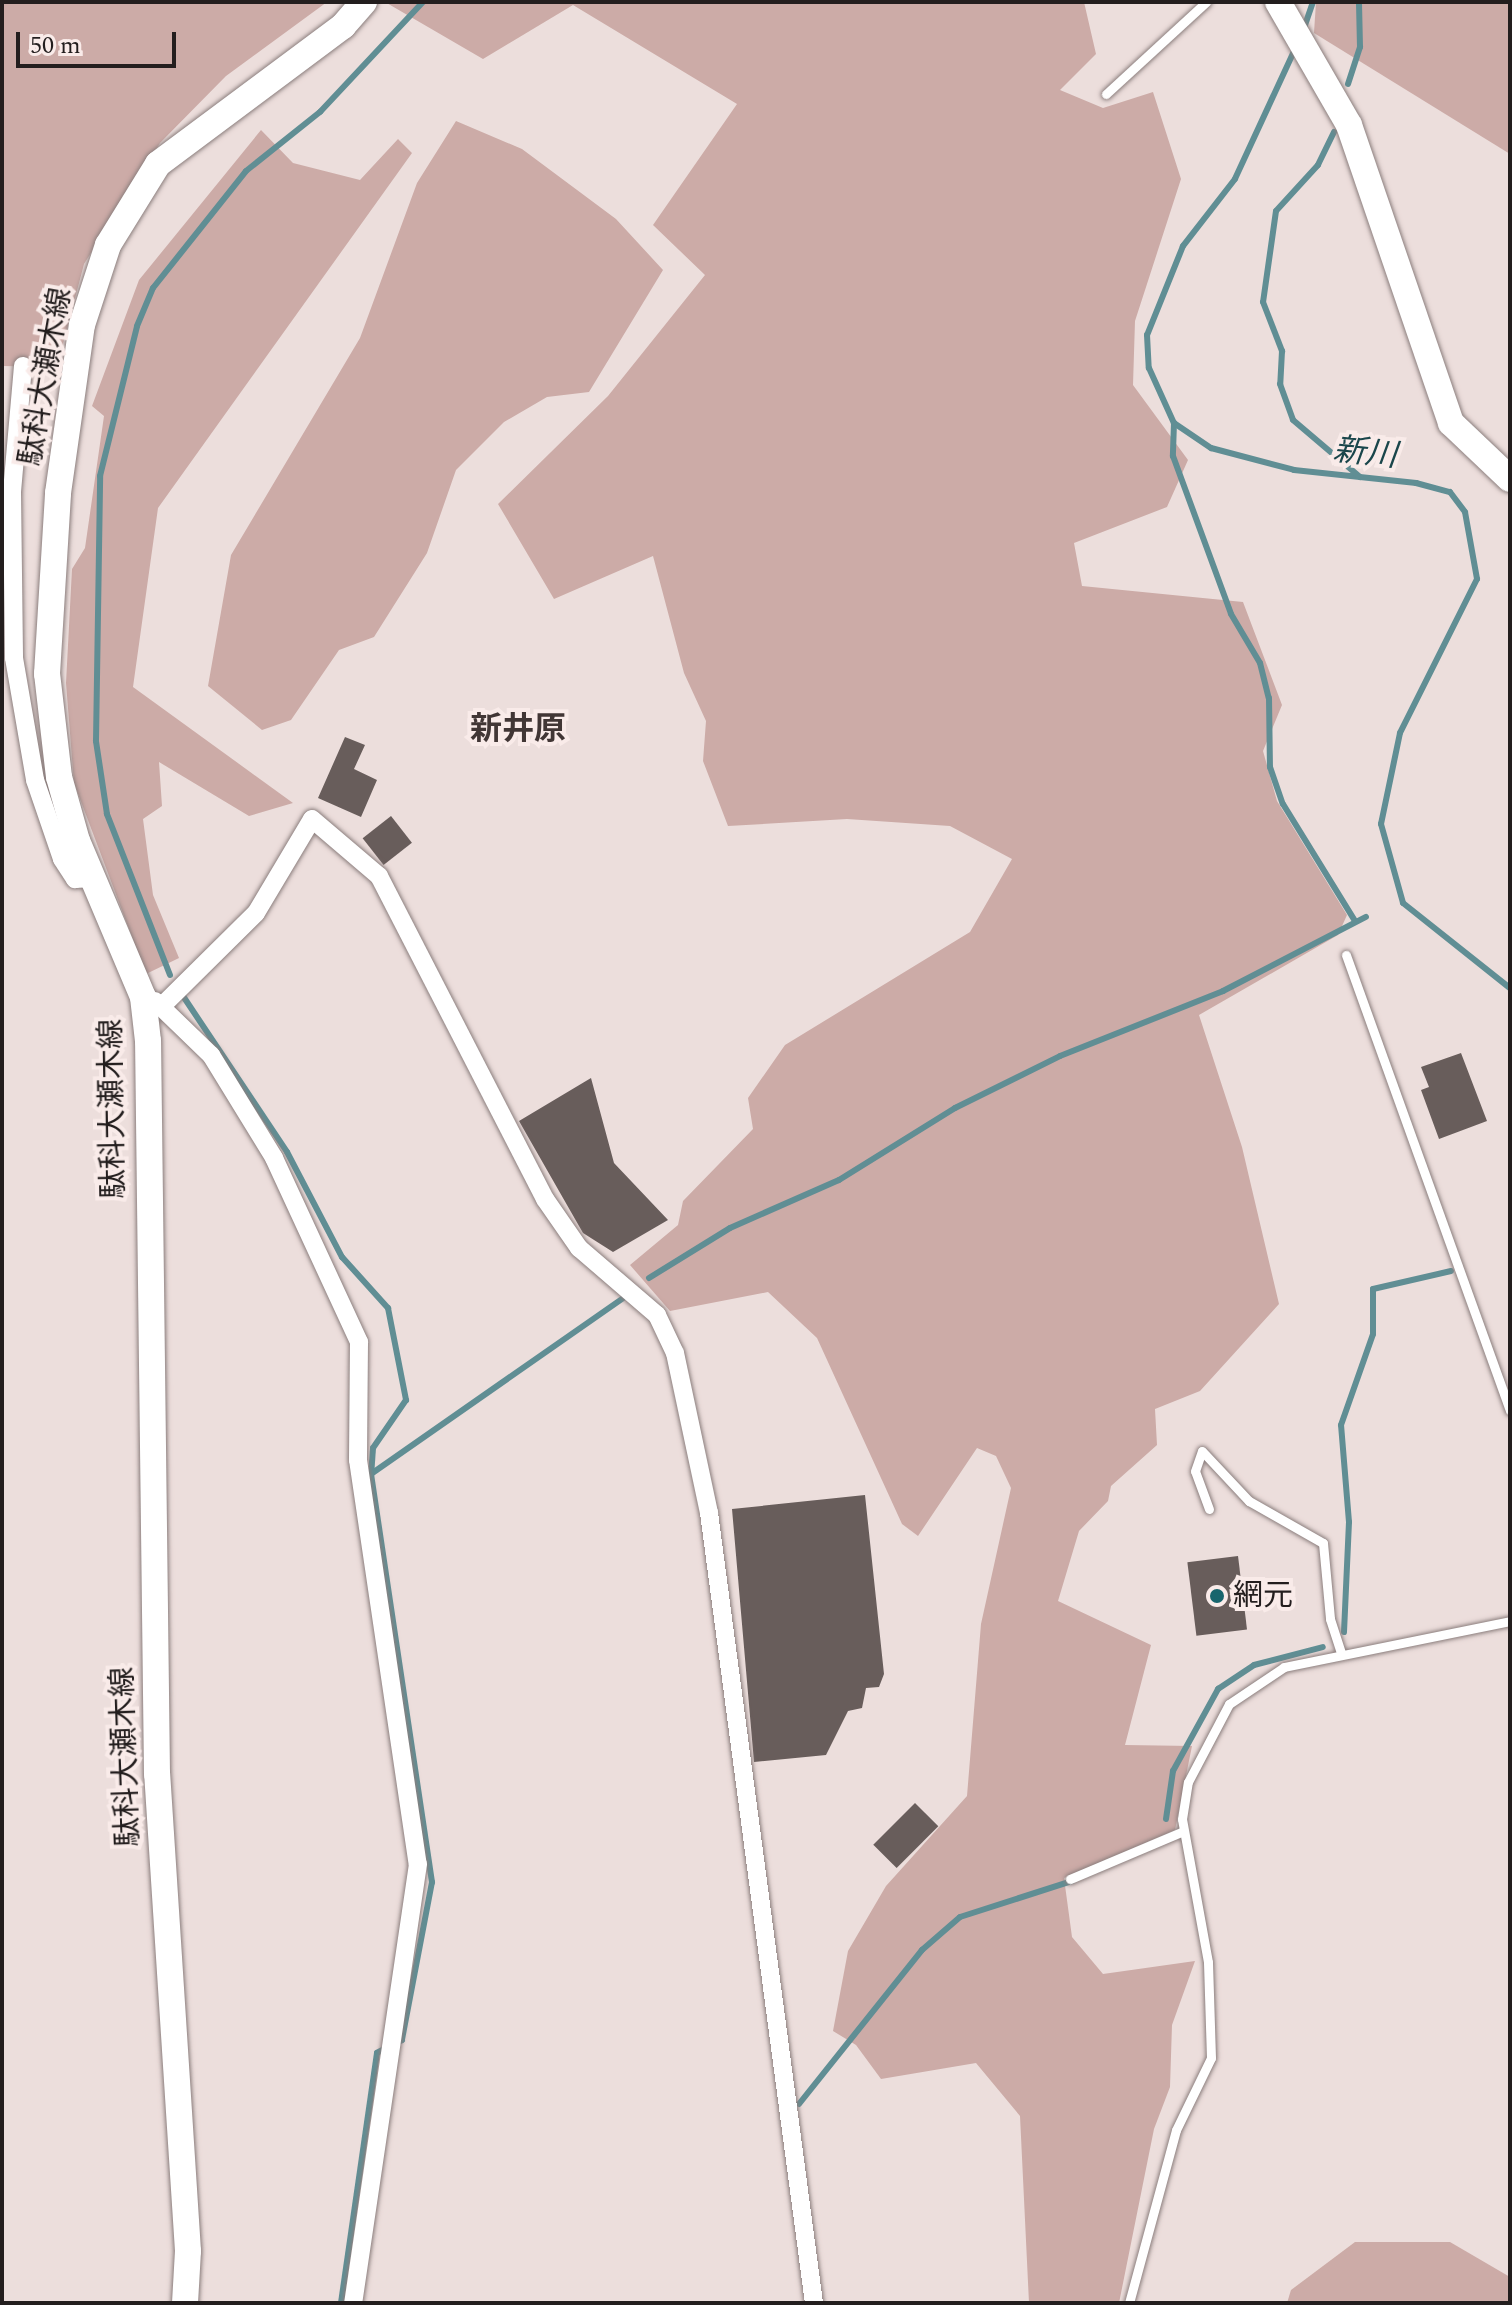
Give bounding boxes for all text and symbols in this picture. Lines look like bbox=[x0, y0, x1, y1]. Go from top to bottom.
scale bar bbox=[20, 16, 180, 66]
text: 50 m bbox=[30, 28, 81, 64]
street label: 駄科大瀬木線 bbox=[13, 285, 79, 469]
water label: 新川 bbox=[1331, 432, 1399, 476]
district label: 新井原 bbox=[470, 711, 566, 749]
street label: 駄科大瀬木線 bbox=[93, 1019, 133, 1199]
place label: 網元 bbox=[1233, 1578, 1293, 1614]
marker: 網元 bbox=[1208, 1587, 1226, 1605]
street label: 駄科大瀬木線 bbox=[105, 1666, 147, 1848]

